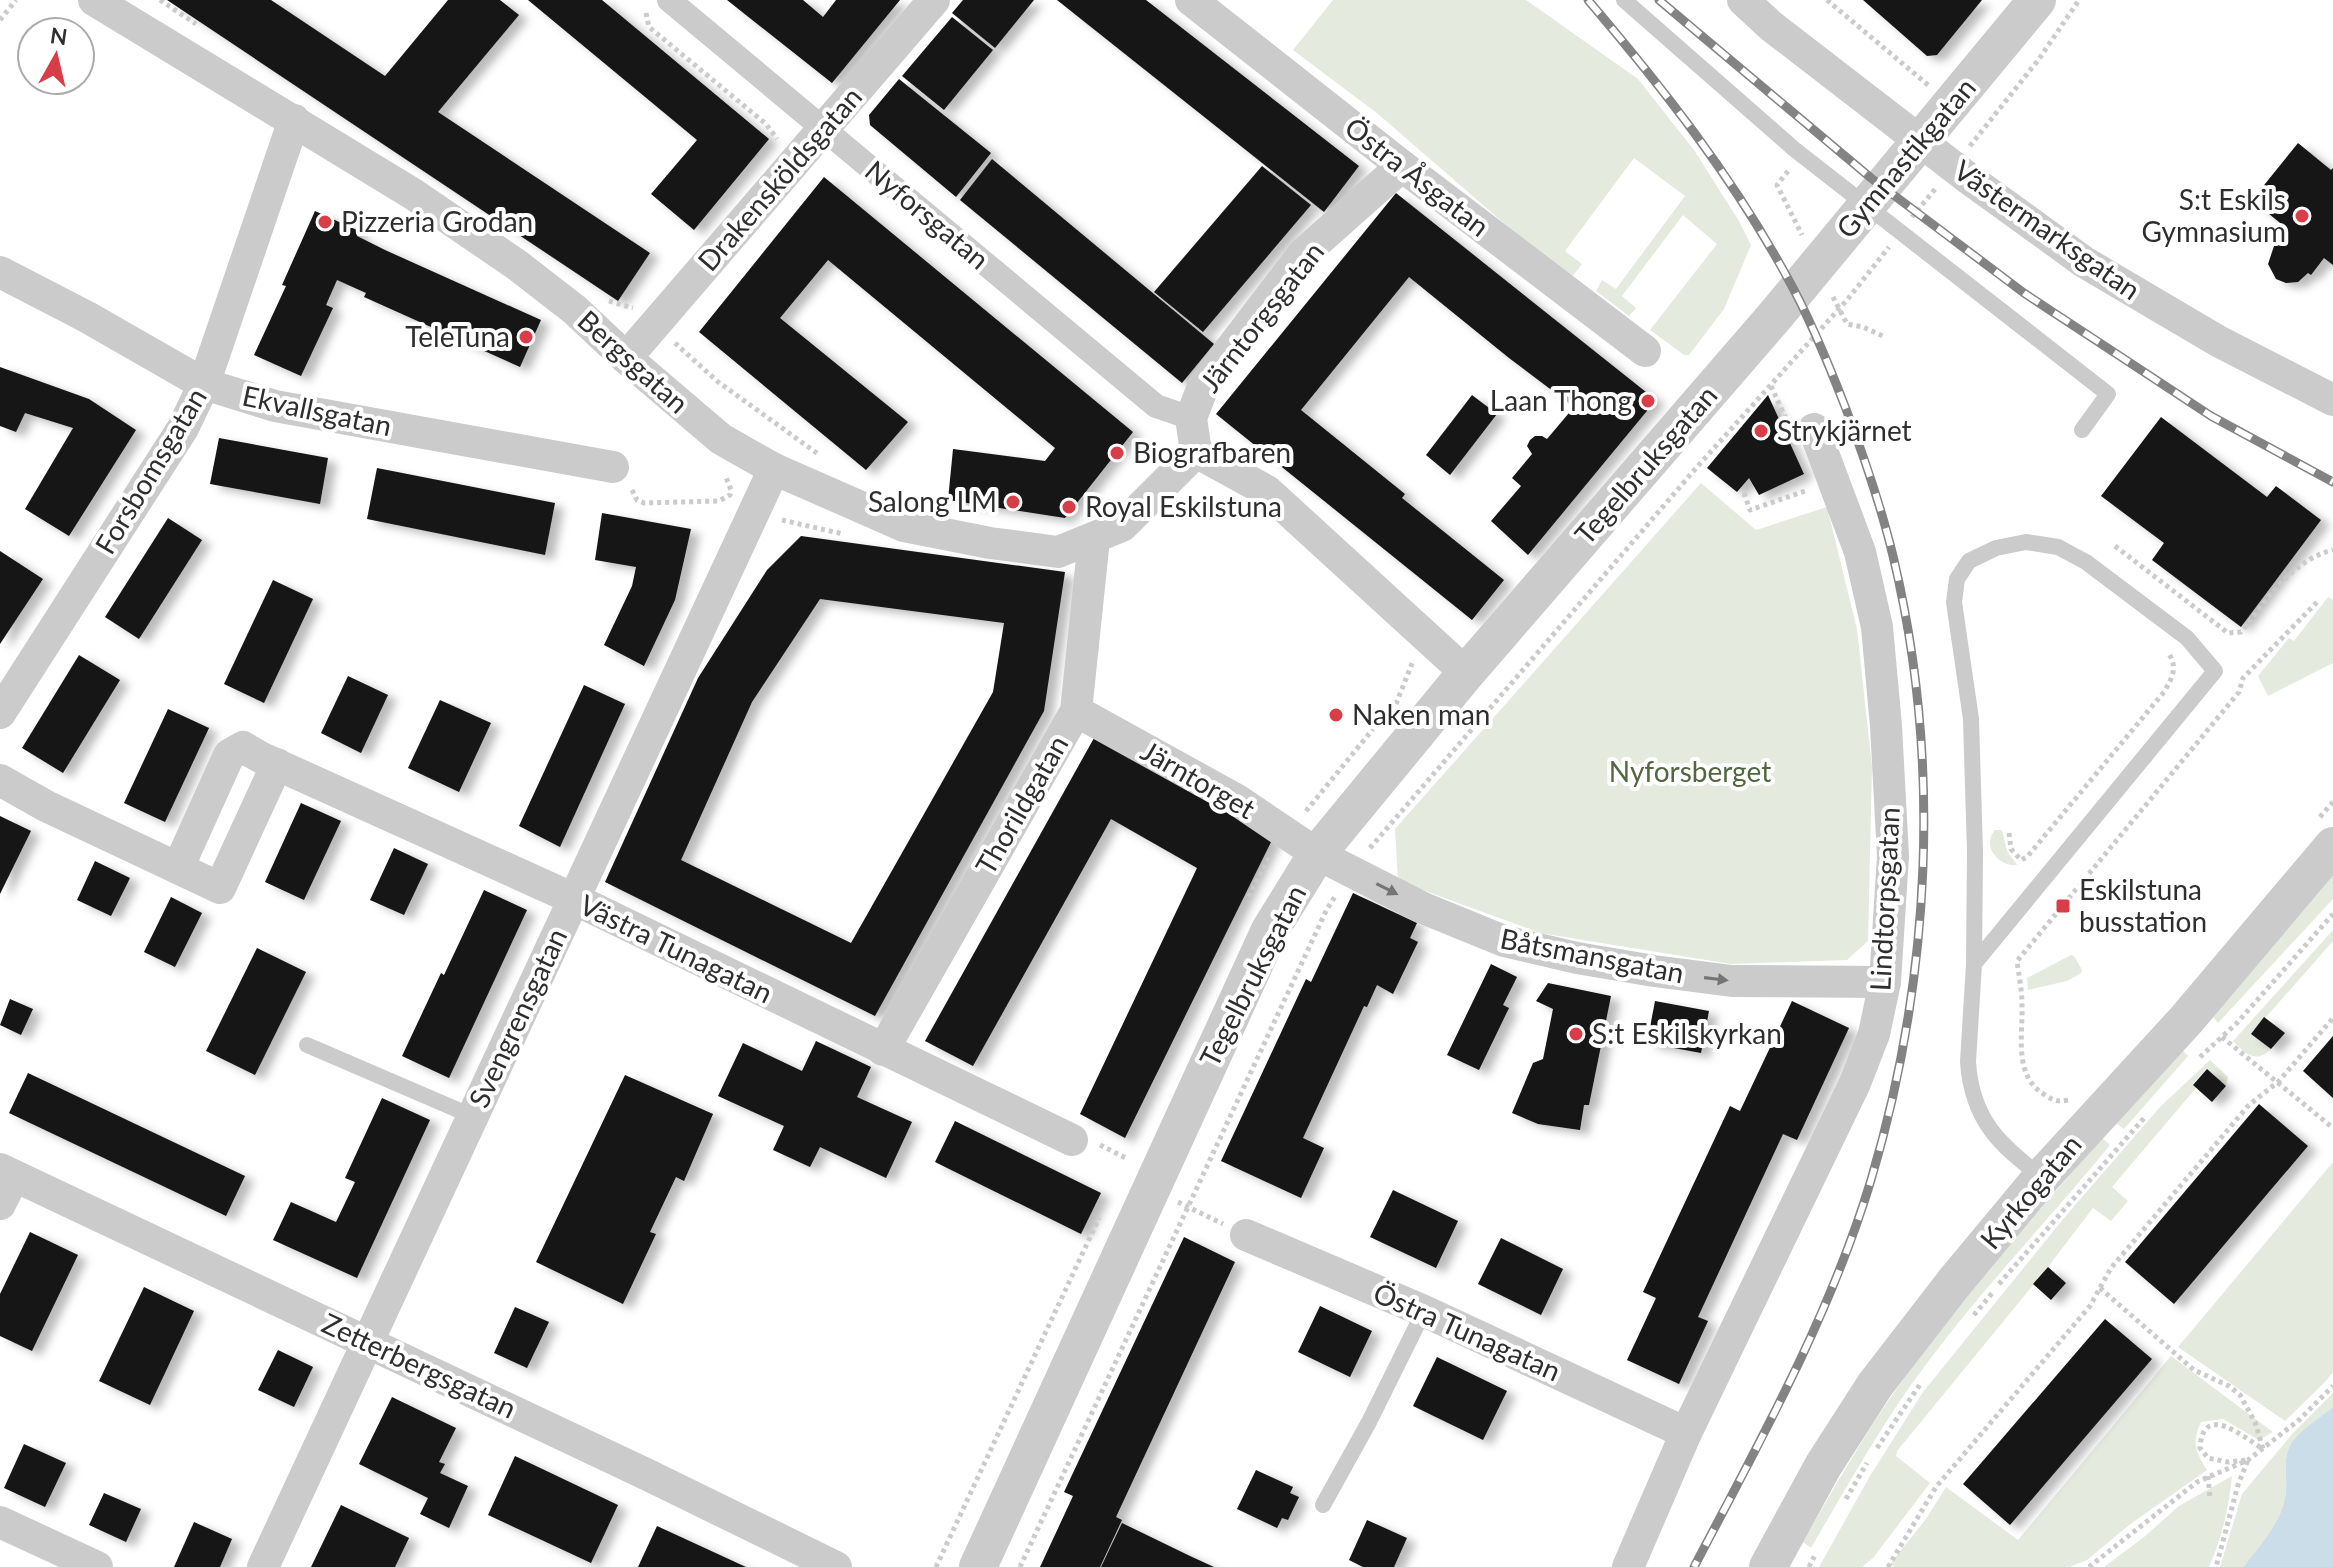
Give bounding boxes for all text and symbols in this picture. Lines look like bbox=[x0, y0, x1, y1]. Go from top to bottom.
north arrow bbox=[16, 16, 96, 96]
text: N bbox=[49, 21, 69, 50]
street label: Gymnastikgatan bbox=[1828, 70, 1982, 244]
street label: Drakensköldsgatan bbox=[690, 80, 868, 277]
street label: Östra Åsgatan bbox=[1339, 109, 1496, 243]
street label: Västermarksgatan bbox=[1948, 152, 2147, 306]
street label: Nyforsgatan bbox=[859, 153, 996, 276]
place label: S:t Eskils Gymnasium bbox=[2142, 182, 2286, 248]
place label: Pizzeria Grodan bbox=[341, 204, 533, 238]
marker: S:t Eskils Gymnasium bbox=[2293, 207, 2311, 225]
marker: Pizzeria Grodan bbox=[316, 213, 334, 231]
street label: Järntorgsgatan bbox=[1192, 235, 1330, 398]
street label: Bergsgatan bbox=[571, 303, 696, 420]
place label: TeleTuna bbox=[405, 319, 510, 353]
marker: TeleTuna bbox=[517, 328, 535, 346]
street label: Ekvallsgatan bbox=[240, 378, 395, 442]
street label: Tegelbruksgatan bbox=[1567, 378, 1723, 551]
street label: Forsbomsgatan bbox=[87, 381, 213, 559]
place label: Laan Thong bbox=[1490, 383, 1632, 417]
marker: Laan Thong bbox=[1639, 392, 1657, 410]
place label: Strykjärnet bbox=[1777, 413, 1912, 447]
marker: Strykjärnet bbox=[1752, 422, 1770, 440]
place label: Biografbaren bbox=[1133, 435, 1291, 469]
marker: Biografbaren bbox=[1108, 444, 1126, 462]
place label: Salong LM bbox=[868, 484, 997, 518]
place label: Royal Eskilstuna bbox=[1085, 489, 1282, 523]
marker: Salong LM bbox=[1004, 493, 1022, 511]
marker: Royal Eskilstuna bbox=[1060, 498, 1078, 516]
place label: Naken man bbox=[1352, 697, 1490, 731]
marker: Naken man bbox=[1327, 706, 1345, 724]
street label: Thorildgatan bbox=[968, 729, 1075, 880]
street label: Järntorget bbox=[1136, 733, 1261, 825]
park label: Nyforsberget bbox=[1609, 754, 1771, 788]
street label: Lindtorpsgatan bbox=[1862, 806, 1906, 992]
place label: Eskilstuna busstation bbox=[2079, 872, 2207, 938]
street label: Tegelbruksgatan bbox=[1192, 879, 1312, 1072]
one-way arrow bbox=[1375, 883, 1398, 896]
street label: Västra Tunagatan bbox=[575, 887, 778, 1009]
marker: Eskilstuna busstation bbox=[2054, 897, 2072, 915]
street label: Båtsmansgatan bbox=[1498, 921, 1687, 989]
street label: Svengrensgatan bbox=[461, 923, 573, 1112]
one-way arrow bbox=[1704, 973, 1729, 986]
place label: S:t Eskilskyrkan bbox=[1592, 1016, 1782, 1050]
marker: S:t Eskilskyrkan bbox=[1567, 1025, 1585, 1043]
street label: Kyrkogatan bbox=[1973, 1127, 2088, 1255]
street label: Östra Tunagatan bbox=[1369, 1275, 1566, 1388]
street label: Zetterbergsgatan bbox=[317, 1305, 522, 1425]

